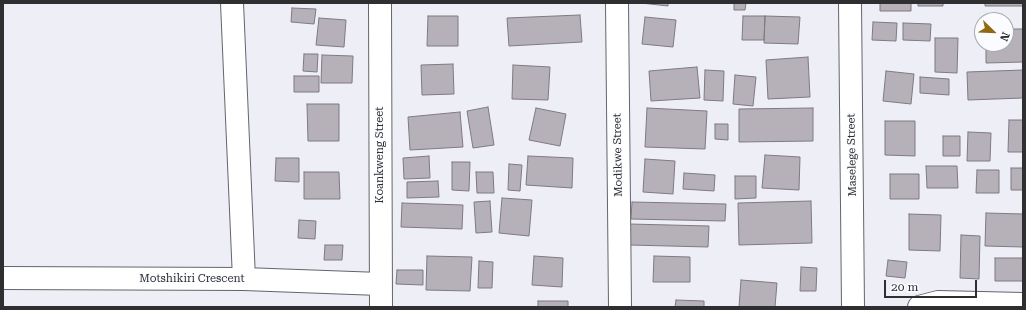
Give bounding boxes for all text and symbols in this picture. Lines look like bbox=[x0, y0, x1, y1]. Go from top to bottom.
north arrow bbox=[974, 12, 1014, 52]
text: N bbox=[997, 30, 1012, 43]
street label: Koankweng Street bbox=[373, 107, 387, 203]
street label: Modikwe Street bbox=[611, 113, 625, 197]
street label: Maselege Street bbox=[845, 113, 859, 197]
street label: Motshikiri Crescent bbox=[139, 272, 245, 286]
scale bar bbox=[886, 272, 979, 298]
text: 20 m bbox=[891, 280, 918, 294]

